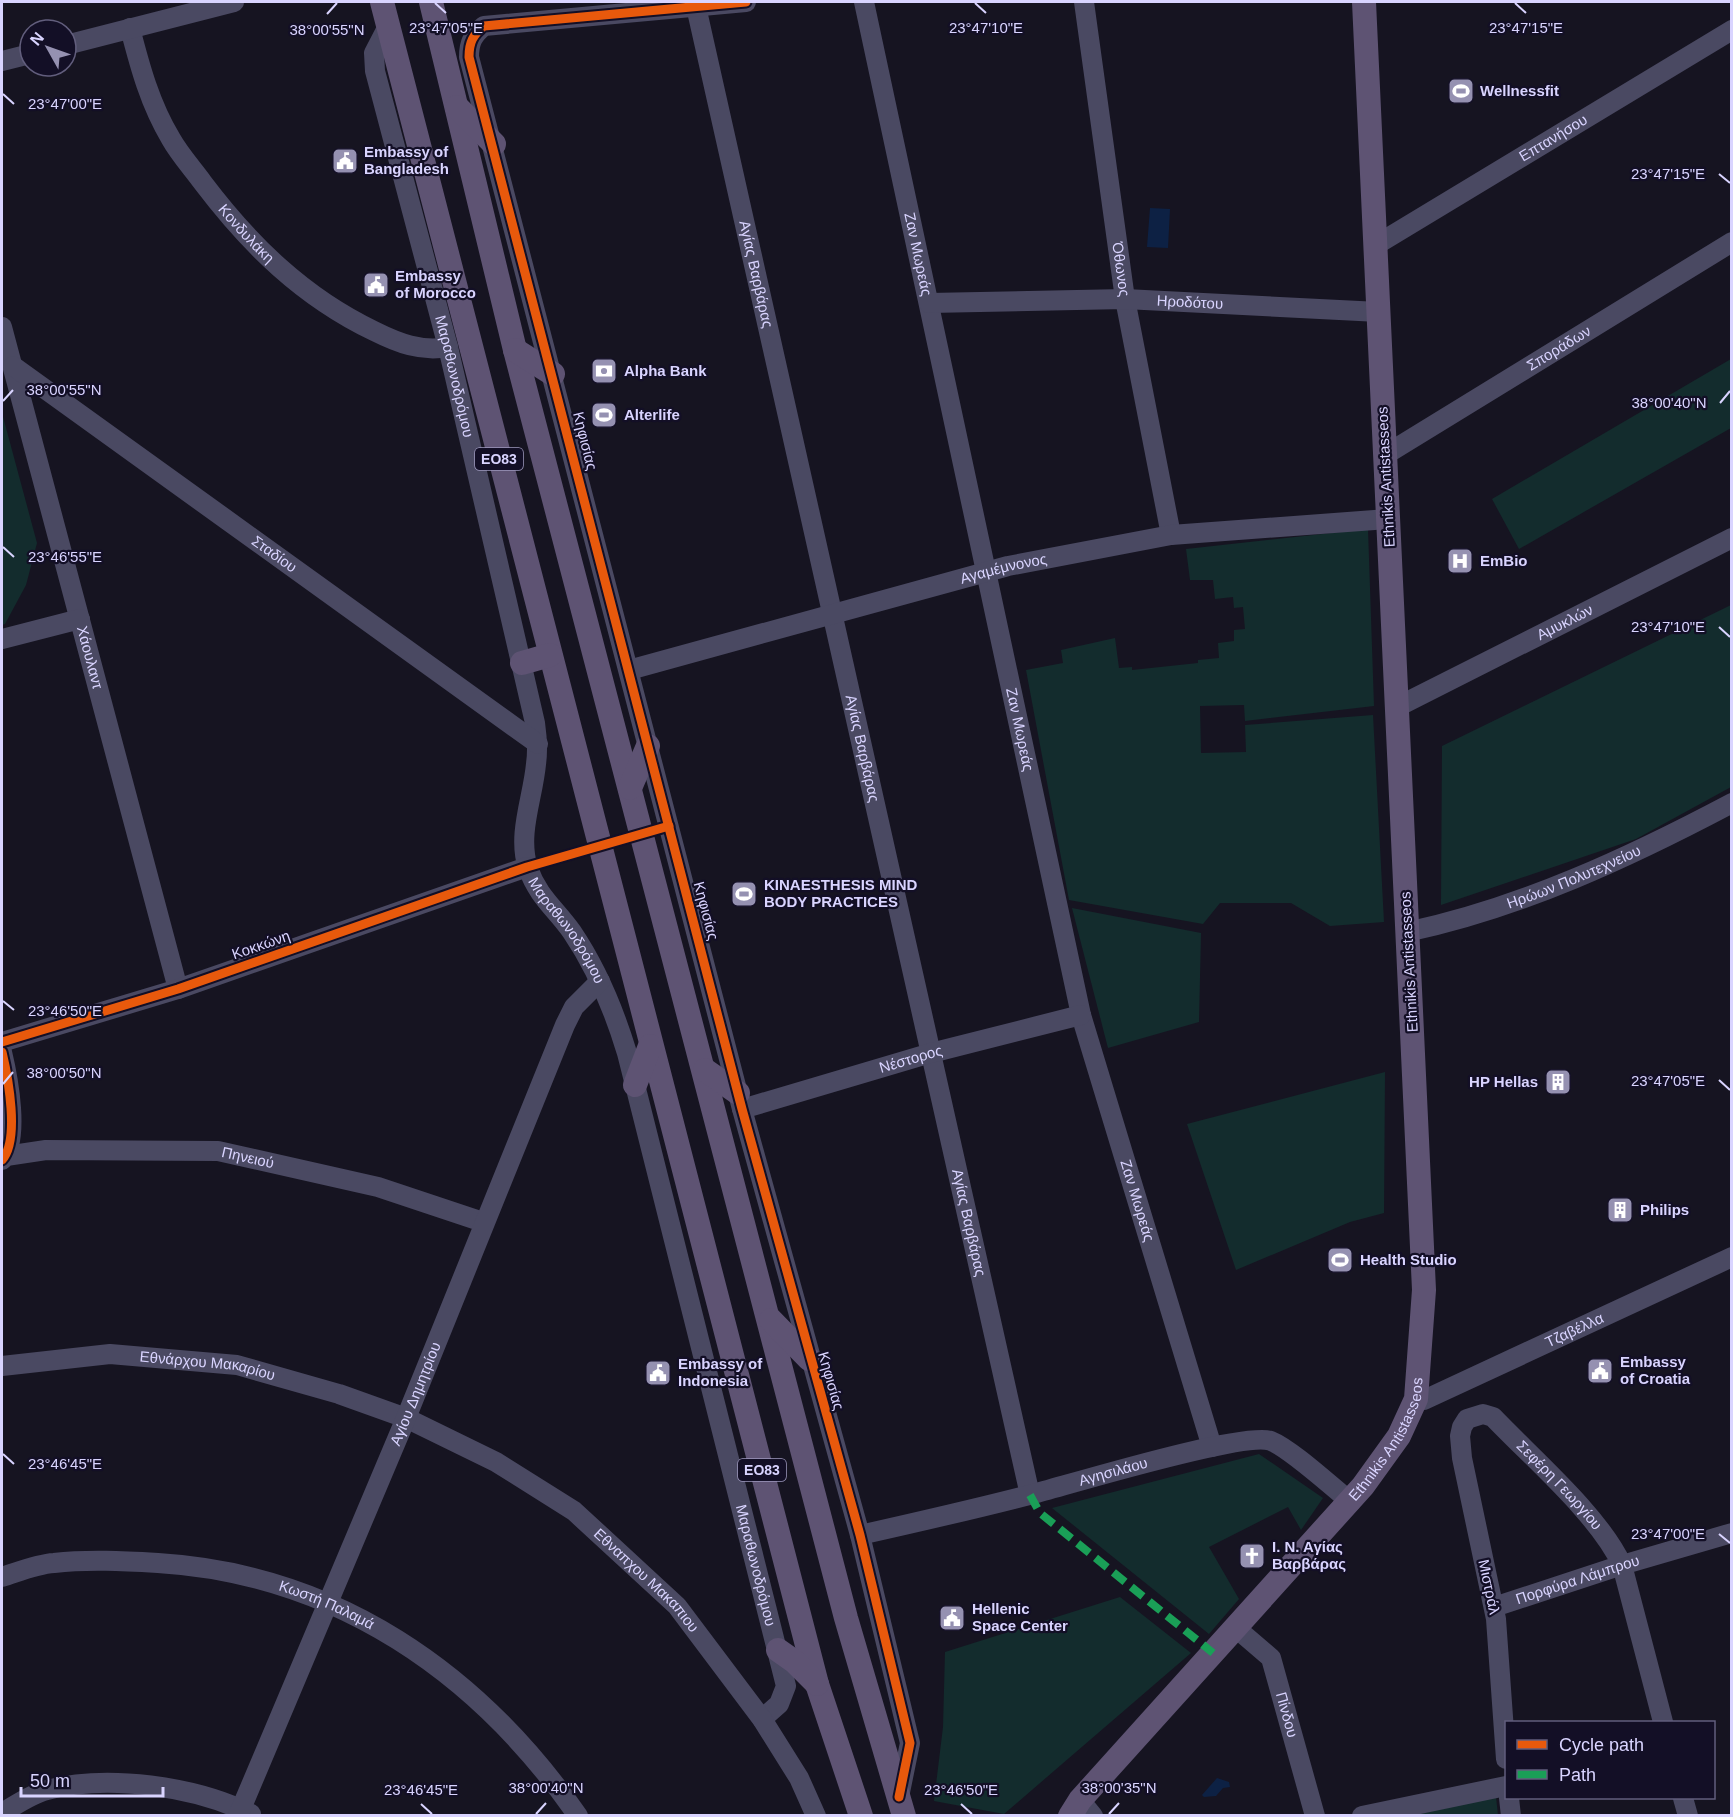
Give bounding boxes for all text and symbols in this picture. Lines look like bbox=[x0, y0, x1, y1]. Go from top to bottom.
north arrow bbox=[18, 18, 78, 78]
text: 23°47'05"E bbox=[409, 19, 483, 36]
text: 23°47'10"E bbox=[949, 19, 1023, 36]
text: 23°47'15"E bbox=[1489, 19, 1563, 36]
text: 38°00'55"N bbox=[289, 21, 365, 38]
text: N bbox=[27, 29, 47, 49]
sports icon: Wellnessfit bbox=[1446, 76, 1476, 106]
place label: Wellnessfit bbox=[1480, 82, 1559, 99]
text: 23°47'00"E bbox=[28, 95, 102, 112]
street label: Επτανήσου bbox=[1516, 111, 1590, 165]
place label: Embassy of Bangladesh bbox=[364, 143, 449, 177]
public building icon: Embassy of Bangladesh bbox=[330, 146, 360, 176]
text: 23°47'15"E bbox=[1631, 165, 1705, 182]
street label: Κονδυλάκη bbox=[215, 201, 278, 266]
street label: Ζαν Μωρεάς bbox=[901, 211, 936, 297]
street label: Αγίας Βαρβάρας bbox=[736, 219, 777, 329]
street label: Όθωνος bbox=[1109, 240, 1134, 298]
place label: Embassy of Morocco bbox=[395, 267, 476, 301]
public building icon: Embassy of Morocco bbox=[361, 270, 391, 300]
street label: Ηροδότου bbox=[1156, 292, 1224, 312]
street label: Μαραθωνοδρόμου bbox=[432, 313, 478, 439]
street label: Σποράδων bbox=[1524, 322, 1594, 374]
bank icon: Alpha Bank bbox=[589, 356, 619, 386]
place label: Alpha Bank bbox=[624, 362, 707, 379]
text: 38°00'55"N bbox=[26, 381, 102, 398]
text: 38°00'40"N bbox=[1631, 394, 1707, 411]
sports icon: Alterlife bbox=[589, 400, 619, 430]
place label: Alterlife bbox=[624, 406, 680, 423]
street label: Ethnikis Antistasseos bbox=[1373, 406, 1398, 548]
street label: Κηφισίας bbox=[570, 410, 601, 472]
road number: ΕΟ83 bbox=[475, 448, 523, 470]
street label: Σταδίου bbox=[249, 532, 300, 576]
hospital icon: EmBio bbox=[1445, 546, 1475, 576]
text: 23°46'55"E bbox=[28, 548, 102, 565]
street label: Αγαμέμνονος bbox=[958, 550, 1048, 587]
place label: EmBio bbox=[1480, 552, 1528, 569]
street label: Αμυκλών bbox=[1534, 601, 1596, 643]
text: 23°47'10"E bbox=[1631, 618, 1705, 635]
street label: Χάουλαντ bbox=[74, 624, 107, 691]
street label: Ζαν Μωρεάς bbox=[1003, 686, 1038, 773]
street label: Αγίας Βαρβάρας bbox=[843, 693, 883, 804]
street label: Ηρώων Πολυτεχνείου bbox=[1504, 841, 1643, 912]
street label: Μαραθωνοδρόμου bbox=[525, 874, 609, 986]
place label: KINAESTHESIS MIND BODY PRACTICES bbox=[764, 876, 918, 910]
sports icon: KINAESTHESIS MIND BODY PRACTICES bbox=[729, 879, 759, 909]
street label: Κηφισίας bbox=[691, 880, 722, 942]
street label: Ethnikis Antistasseos bbox=[1396, 891, 1421, 1033]
street label: Κοκκώνη bbox=[229, 927, 292, 962]
text: 23°46'50"E bbox=[28, 1002, 102, 1019]
street label: Νέστορος bbox=[877, 1041, 944, 1076]
text: 38°00'50"N bbox=[26, 1064, 102, 1081]
building icon: HP Hellas bbox=[1543, 1067, 1573, 1097]
text: 23°47'05"E bbox=[1631, 1072, 1705, 1089]
place label: HP Hellas bbox=[1469, 1073, 1538, 1090]
street label: Πηνειού bbox=[220, 1143, 276, 1171]
street label: Ζαν Μωρεάς bbox=[1117, 1157, 1158, 1244]
street label: Αγίας Βαρβάρας bbox=[949, 1167, 990, 1278]
building icon: Philips bbox=[1605, 1195, 1635, 1225]
place label: Philips bbox=[1640, 1201, 1689, 1218]
sports icon: Health Studio bbox=[1325, 1245, 1355, 1275]
place label: Health Studio bbox=[1360, 1251, 1457, 1268]
street label: Τζαβέλλα bbox=[1542, 1309, 1606, 1350]
street label: Αγίου Δημητρίου bbox=[386, 1339, 444, 1448]
street label: Εθνάρχου Μακαρίου bbox=[139, 1348, 277, 1383]
street label: Κηφισίας bbox=[815, 1350, 848, 1412]
place label: Embassy of Croatia bbox=[1620, 1353, 1691, 1387]
place label: Embassy of Indonesia bbox=[678, 1355, 763, 1389]
public building icon: Embassy of Croatia bbox=[1585, 1356, 1615, 1386]
public building icon: Embassy of Indonesia bbox=[643, 1358, 673, 1388]
street label: Ethnikis Antistasseos bbox=[1345, 1377, 1426, 1504]
street label: Σεφέρη Γεωργίου bbox=[1513, 1437, 1606, 1533]
street label: Αγησιλάου bbox=[1077, 1454, 1149, 1489]
text: 23°46'45"E bbox=[28, 1455, 102, 1472]
road number: ΕΟ83 bbox=[738, 1459, 786, 1481]
street label: Μαραθωνοδρόμου bbox=[733, 1503, 780, 1628]
street label: Εθναπχου Μακαπιου bbox=[591, 1525, 703, 1635]
text: 23°47'00"E bbox=[1631, 1525, 1705, 1542]
place label: Ι. Ν. Αγίας Βαρβάρας bbox=[1272, 1538, 1346, 1572]
church icon: Ι. Ν. Αγίας Βαρβάρας bbox=[1237, 1541, 1267, 1571]
street label: Πορφύρα Λάμπρου bbox=[1514, 1551, 1641, 1607]
street label: Μιστράλ bbox=[1475, 1558, 1504, 1616]
street label: Κωστή Παλαμά bbox=[277, 1577, 378, 1633]
place label: Hellenic Space Center bbox=[972, 1600, 1068, 1634]
public building icon: Hellenic Space Center bbox=[937, 1603, 967, 1633]
street label: Πίνδου bbox=[1273, 1690, 1302, 1739]
legend bbox=[1505, 1721, 1715, 1799]
text: Cycle path bbox=[1559, 1735, 1644, 1755]
scale bar bbox=[21, 1760, 164, 1798]
text: Path bbox=[1559, 1765, 1596, 1785]
text: 50 m bbox=[30, 1771, 70, 1791]
text: 38°00'40"N bbox=[508, 1779, 584, 1796]
text: 38°00'35"N bbox=[1081, 1779, 1157, 1796]
text: 23°46'45"E bbox=[384, 1781, 458, 1798]
text: 23°46'50"E bbox=[924, 1781, 998, 1798]

